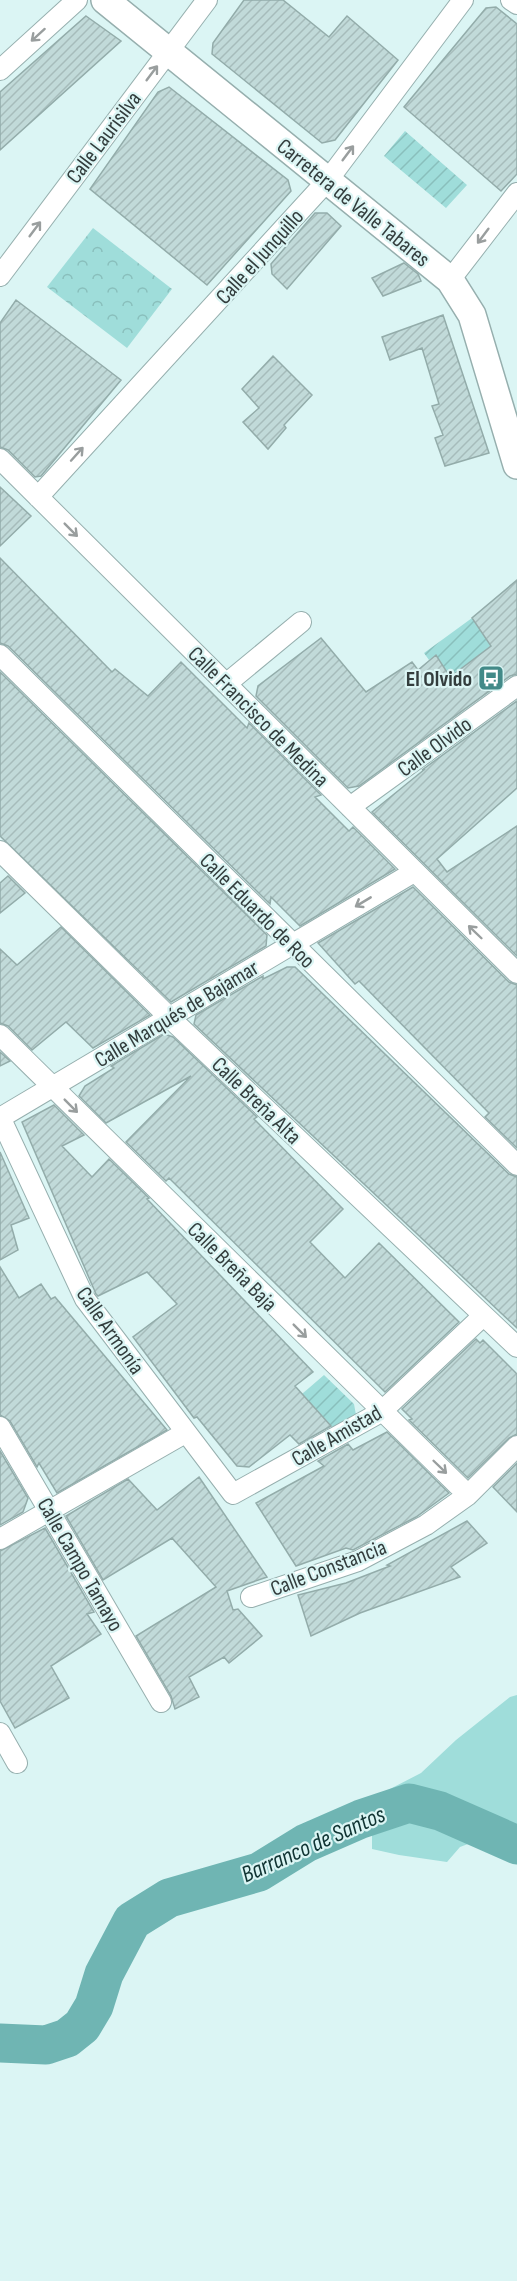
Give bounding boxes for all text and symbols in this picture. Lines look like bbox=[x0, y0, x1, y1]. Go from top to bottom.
one-way arrow bbox=[31, 28, 46, 42]
one-way arrow bbox=[146, 65, 158, 81]
street label: Calle Laurisilva bbox=[61, 87, 148, 189]
street label: Carretera de Valle Tabares bbox=[271, 133, 435, 273]
one-way arrow bbox=[342, 145, 355, 161]
street label: Calle el Junquillo bbox=[210, 204, 310, 310]
one-way arrow bbox=[29, 221, 41, 237]
one-way arrow bbox=[477, 228, 490, 244]
one-way arrow bbox=[70, 447, 84, 462]
one-way arrow bbox=[64, 523, 79, 538]
street label: Calle Francisco de Medina bbox=[182, 641, 334, 793]
bus stop icon: El Olvido bbox=[476, 663, 506, 693]
place label: El Olvido bbox=[406, 666, 472, 693]
street label: Calle Olvido bbox=[393, 711, 477, 783]
street label: Calle Eduardo de Roo bbox=[193, 848, 320, 975]
one-way arrow bbox=[355, 896, 372, 908]
one-way arrow bbox=[468, 925, 483, 940]
street label: Calle Marqués de Bajamar bbox=[90, 955, 264, 1074]
street label: Calle Breña Alta bbox=[206, 1052, 306, 1150]
one-way arrow bbox=[64, 1099, 79, 1113]
street label: Calle Breña Baja bbox=[181, 1216, 283, 1318]
street label: Calle Armonía bbox=[70, 1282, 150, 1380]
one-way arrow bbox=[292, 1324, 307, 1339]
street label: Calle Amistad bbox=[287, 1400, 387, 1473]
one-way arrow bbox=[432, 1460, 447, 1475]
street label: Calle Campo Tamayo bbox=[31, 1493, 129, 1636]
street label: Calle Constancia bbox=[267, 1534, 390, 1603]
water label: Barranco de Santos bbox=[237, 1800, 390, 1889]

